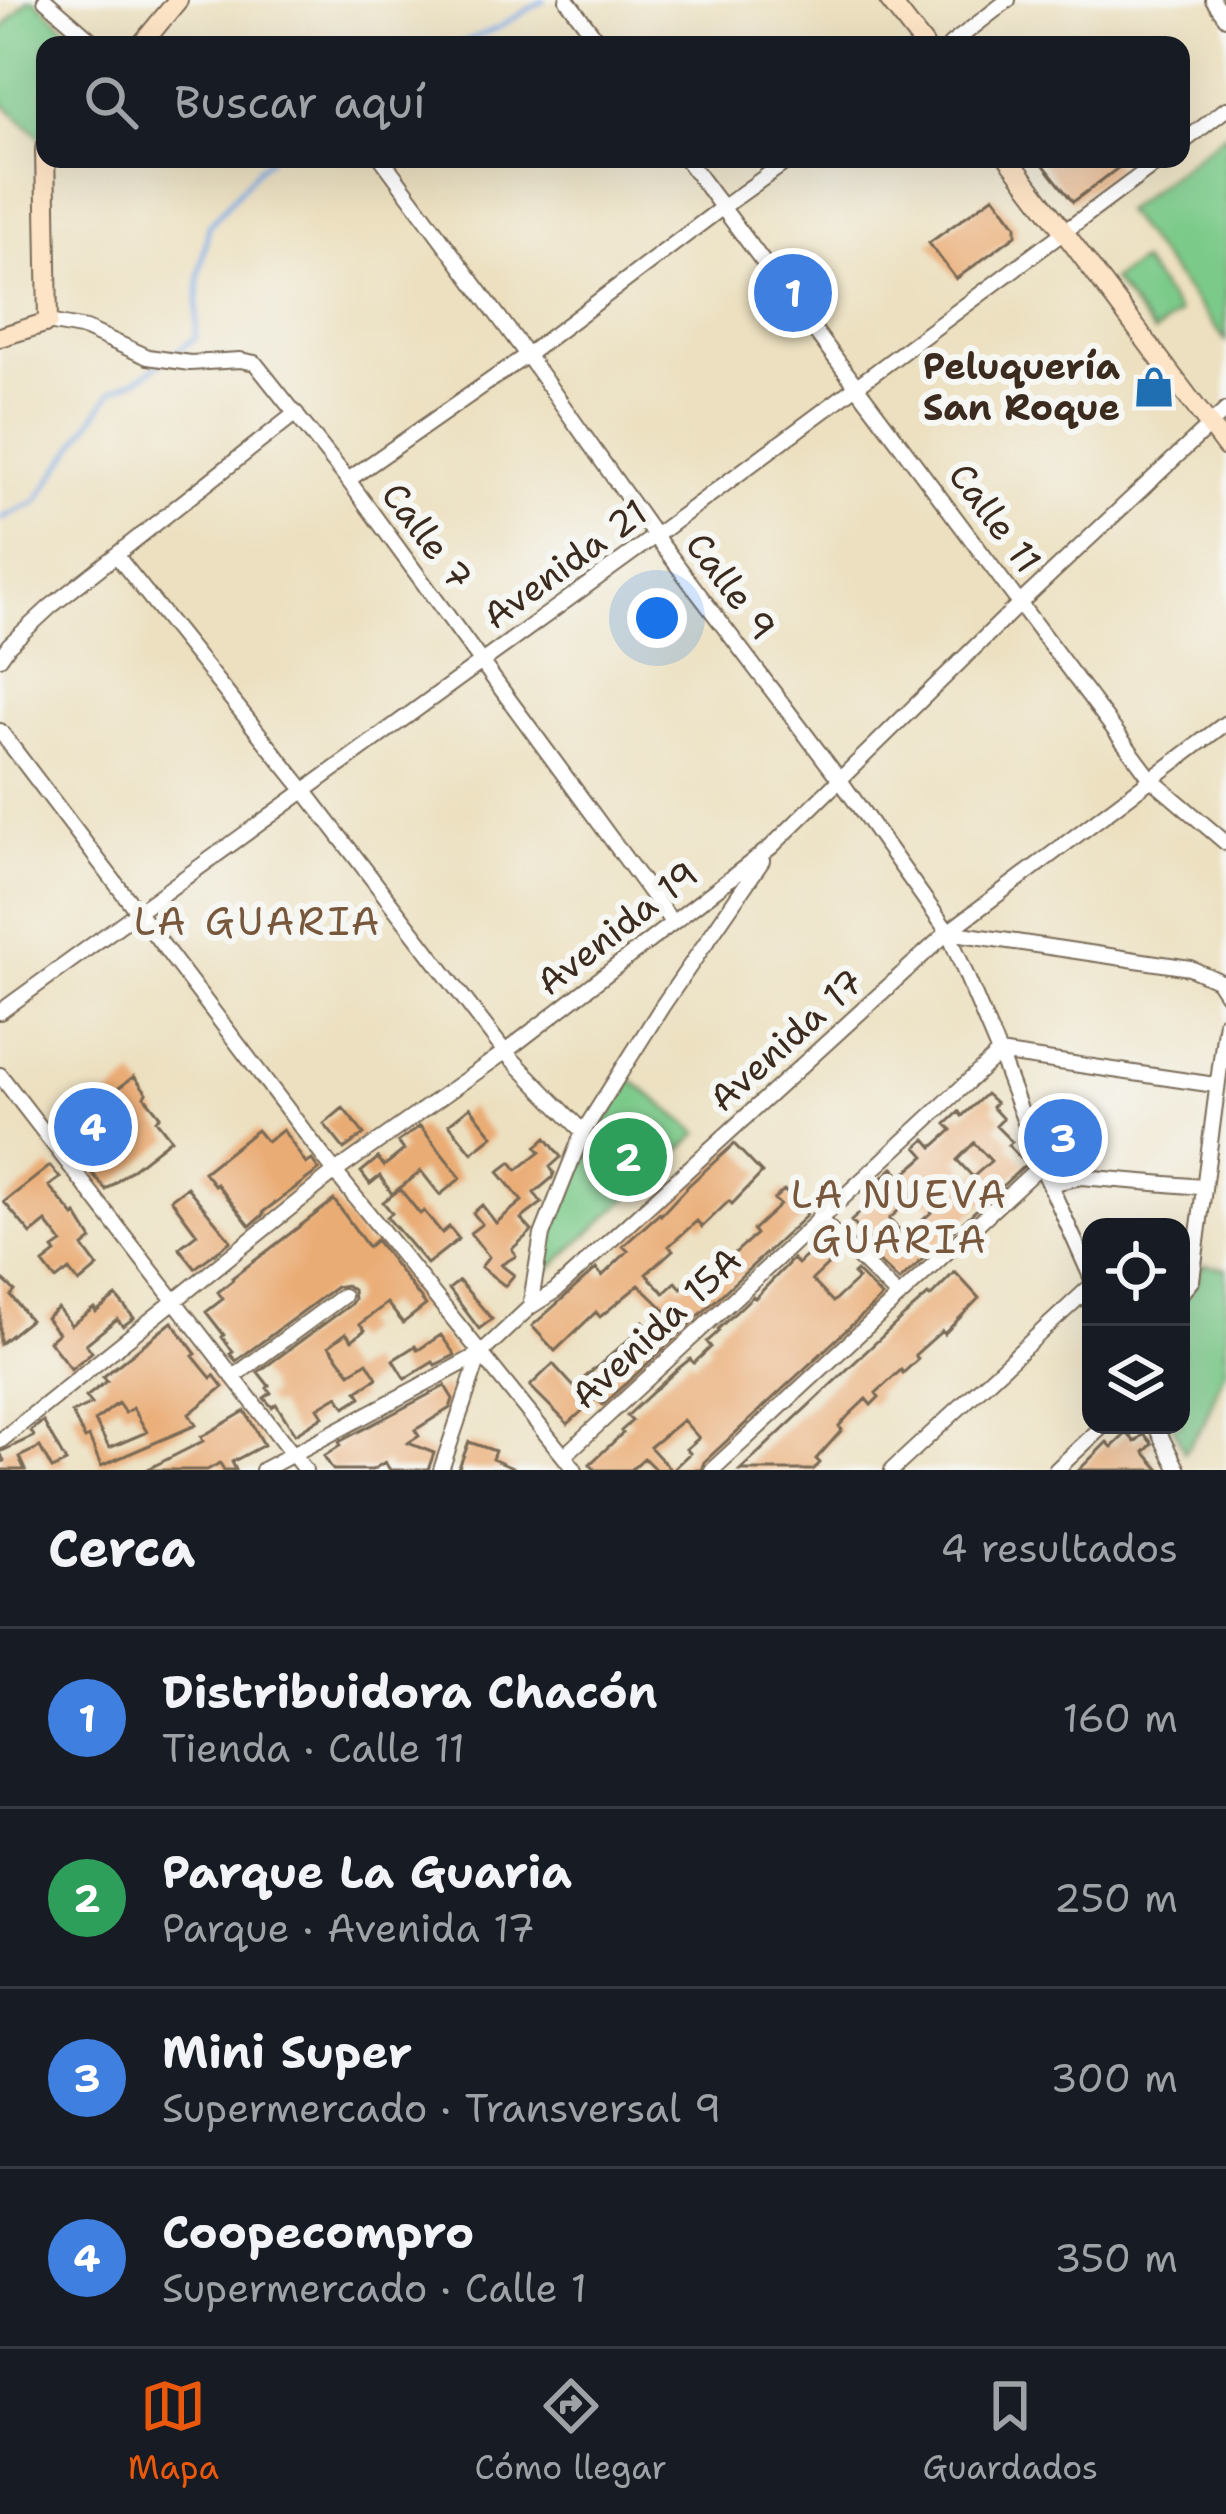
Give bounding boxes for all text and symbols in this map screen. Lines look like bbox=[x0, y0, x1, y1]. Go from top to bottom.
search box bbox=[36, 36, 1190, 168]
icon: search bbox=[78, 69, 144, 135]
text: Buscar aquí bbox=[174, 72, 426, 132]
pin: 1 bbox=[754, 248, 832, 338]
place label: Peluquería San Roque bbox=[923, 342, 1120, 432]
shop icon: Peluquería San Roque bbox=[1131, 364, 1177, 410]
street label: Calle 11 bbox=[937, 453, 1053, 583]
street label: Calle 7 bbox=[370, 472, 484, 600]
street label: Avenida 21 bbox=[473, 488, 657, 640]
street label: Calle 9 bbox=[674, 522, 788, 650]
your location bbox=[627, 588, 687, 648]
street label: Avenida 19 bbox=[526, 850, 708, 1006]
district label: LA GUARIA bbox=[134, 895, 382, 947]
street label: Avenida 17 bbox=[698, 958, 874, 1122]
pin: 4 bbox=[54, 1082, 132, 1172]
pin: 3 bbox=[1024, 1093, 1102, 1183]
pin: 2 bbox=[589, 1112, 667, 1202]
district label: LA NUEVA GUARIA bbox=[791, 1168, 1009, 1265]
map controls bbox=[1082, 1218, 1190, 1434]
button: locate bbox=[1082, 1218, 1190, 1326]
street label: Avenida 15A bbox=[560, 1236, 752, 1420]
button: layers bbox=[1082, 1326, 1190, 1434]
text: Cerca bbox=[48, 1514, 195, 1582]
text: 4 resultados bbox=[940, 1522, 1178, 1574]
text: Distribuidora Chacón bbox=[162, 1662, 658, 1722]
text: 1 bbox=[78, 1692, 96, 1744]
text: 160 m bbox=[1063, 1692, 1178, 1744]
text: Tienda · Calle 11 bbox=[162, 1722, 465, 1774]
text: Parque La Guaria bbox=[162, 1842, 572, 1902]
text: 2 bbox=[73, 1872, 101, 1924]
text: 250 m bbox=[1054, 1872, 1178, 1924]
text: Parque · Avenida 17 bbox=[162, 1902, 535, 1954]
text: Mini Super bbox=[162, 2022, 412, 2082]
text: 3 bbox=[73, 2052, 101, 2104]
text: 300 m bbox=[1050, 2052, 1178, 2104]
text: Supermercado · Transversal 9 bbox=[162, 2082, 721, 2134]
text: Coopecompro bbox=[162, 2202, 474, 2262]
text: 4 bbox=[73, 2232, 101, 2284]
text: 350 m bbox=[1054, 2232, 1178, 2284]
text: Supermercado · Calle 1 bbox=[162, 2262, 587, 2314]
tab: Mapa bbox=[128, 2373, 219, 2490]
tab: Cómo llegar bbox=[475, 2373, 667, 2490]
tab: Guardados bbox=[923, 2373, 1098, 2490]

